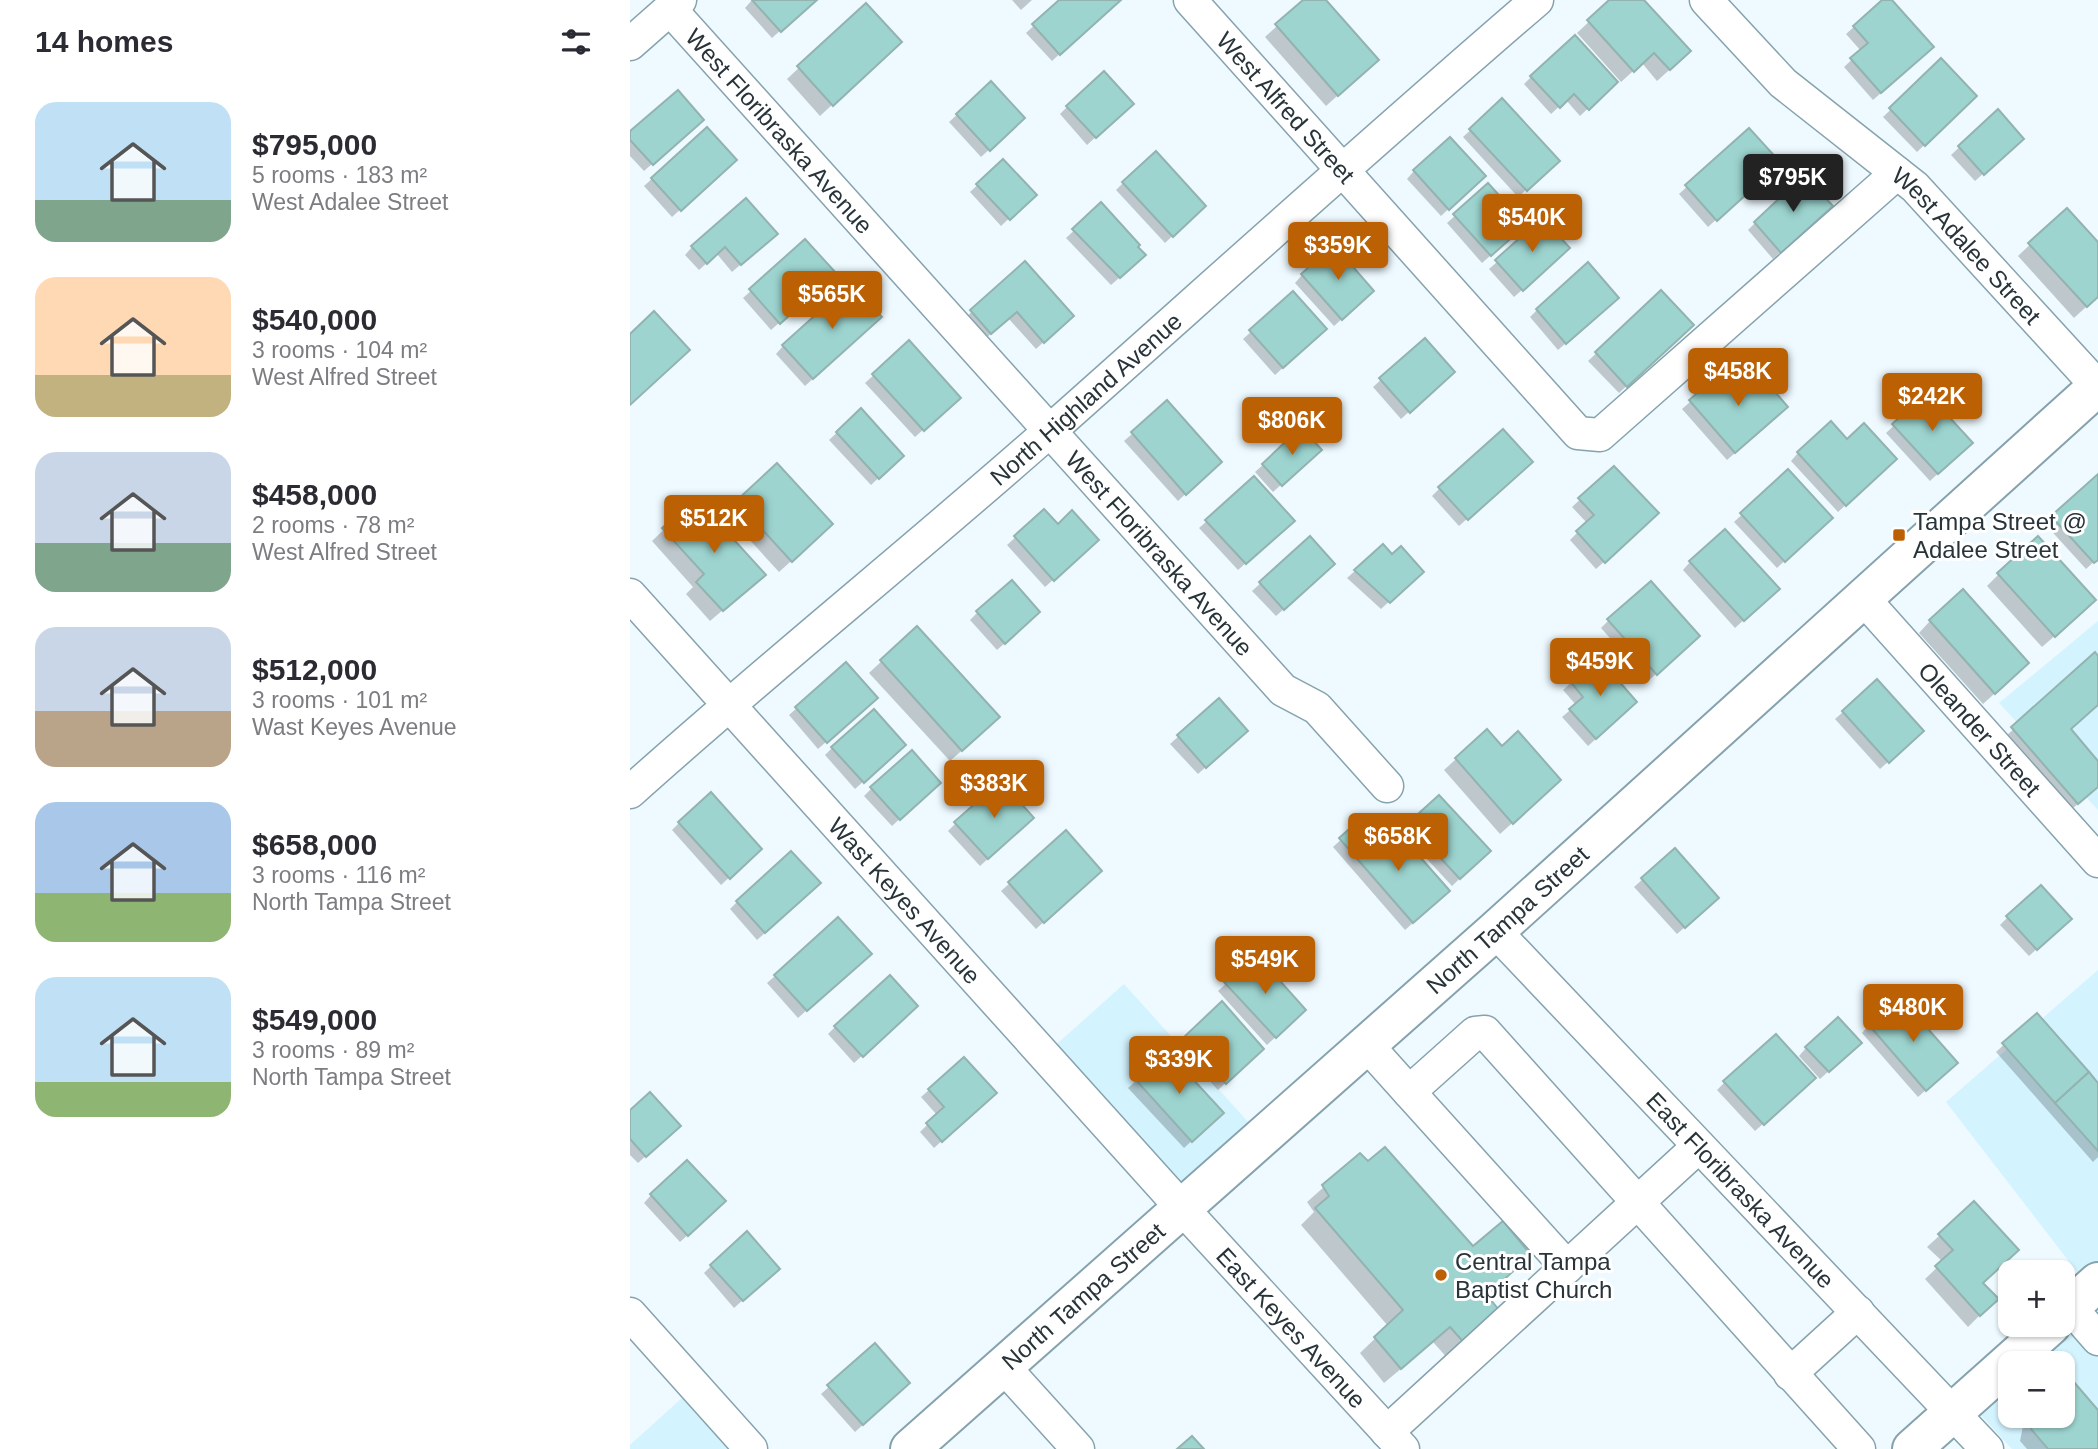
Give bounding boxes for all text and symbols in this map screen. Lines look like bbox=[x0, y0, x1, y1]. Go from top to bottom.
icon: filters bbox=[557, 23, 595, 61]
street label: West Floribraska Avenue bbox=[681, 23, 879, 239]
text: 14 homes bbox=[35, 25, 173, 58]
street label: West Alfred Street bbox=[1212, 26, 1361, 188]
text: $795,000 bbox=[252, 128, 377, 161]
icon: home bbox=[91, 130, 175, 214]
pin: $795K bbox=[1744, 154, 1842, 214]
street label: West Adalee Street bbox=[1887, 161, 2047, 329]
text: 5 rooms · 183 m² bbox=[252, 162, 427, 188]
text: $795K bbox=[1759, 164, 1827, 190]
text: West Adalee Street bbox=[252, 189, 448, 215]
pin: $540K bbox=[1483, 194, 1581, 254]
text: $540K bbox=[1498, 204, 1566, 230]
pin: $359K bbox=[1289, 222, 1387, 282]
text: $359K bbox=[1304, 232, 1372, 258]
pin: $565K bbox=[783, 272, 881, 331]
text: $565K bbox=[798, 281, 866, 307]
text: $540,000 bbox=[252, 303, 377, 336]
icon: home bbox=[91, 305, 175, 389]
street label: North Highland Avenue bbox=[984, 307, 1187, 491]
text: 3 rooms · 104 m² bbox=[252, 337, 427, 363]
pin: $458K bbox=[1689, 348, 1787, 408]
text: $458K bbox=[1704, 358, 1772, 384]
text: West Alfred Street bbox=[252, 364, 437, 390]
pin: $242K bbox=[1883, 374, 1981, 433]
text: $242K bbox=[1898, 383, 1966, 409]
pin: $806K bbox=[1243, 398, 1341, 457]
text: $806K bbox=[1258, 407, 1326, 433]
street label: West Floribraska Avenue bbox=[1061, 445, 1259, 661]
text: $458,000 bbox=[252, 478, 377, 511]
icon: home bbox=[91, 480, 175, 564]
pin: $512K bbox=[665, 496, 763, 555]
text: $512K bbox=[680, 505, 748, 531]
place label: Tampa Street @ Adalee Street bbox=[1913, 508, 2087, 563]
text: 2 rooms · 78 m² bbox=[252, 512, 414, 538]
marker: Tampa Street @ Adalee Street bbox=[1891, 527, 1907, 543]
text: West Alfred Street bbox=[252, 539, 437, 565]
pin: $459K bbox=[1551, 638, 1649, 698]
text: $459K bbox=[1566, 648, 1634, 674]
text: $512,000 bbox=[252, 653, 377, 686]
icon: home bbox=[91, 655, 175, 739]
street label: Oleander Street bbox=[1913, 657, 2047, 801]
text: 3 rooms · 101 m² bbox=[252, 687, 427, 713]
text: Wast Keyes Avenue bbox=[252, 714, 457, 740]
pin: $383K bbox=[945, 760, 1043, 820]
text: $383K bbox=[960, 770, 1028, 796]
street label: Wast Keyes Avenue bbox=[824, 812, 986, 989]
pin: $658K bbox=[1349, 814, 1447, 873]
text: $658K bbox=[1364, 823, 1432, 849]
text: $658,000 bbox=[252, 828, 377, 861]
icon: home bbox=[91, 830, 175, 914]
street label: North Tampa Street bbox=[1421, 840, 1594, 999]
text: 3 rooms · 116 m² bbox=[252, 862, 425, 888]
text: North Tampa Street bbox=[252, 889, 451, 915]
pin: $549K bbox=[1216, 936, 1314, 996]
text: $549K bbox=[1231, 946, 1299, 972]
pin: $480K bbox=[1864, 984, 1962, 1044]
text: $480K bbox=[1879, 994, 1947, 1020]
text: $549,000 bbox=[252, 1003, 377, 1036]
icon: home bbox=[91, 1005, 175, 1089]
pin: $339K bbox=[1130, 1036, 1228, 1096]
text: 3 rooms · 89 m² bbox=[252, 1037, 414, 1063]
text: $339K bbox=[1145, 1046, 1213, 1072]
text: North Tampa Street bbox=[252, 1064, 451, 1090]
street label: East Floribraska Avenue bbox=[1642, 1086, 1840, 1293]
street label: North Tampa Street bbox=[996, 1217, 1170, 1375]
street label: East Keyes Avenue bbox=[1211, 1242, 1372, 1413]
place label: Central Tampa Baptist Church bbox=[1455, 1248, 1612, 1303]
map controls bbox=[1998, 1260, 2075, 1428]
button: + bbox=[1998, 1260, 2075, 1337]
marker: Central Tampa Baptist Church bbox=[1433, 1267, 1449, 1283]
button: − bbox=[1998, 1351, 2075, 1428]

